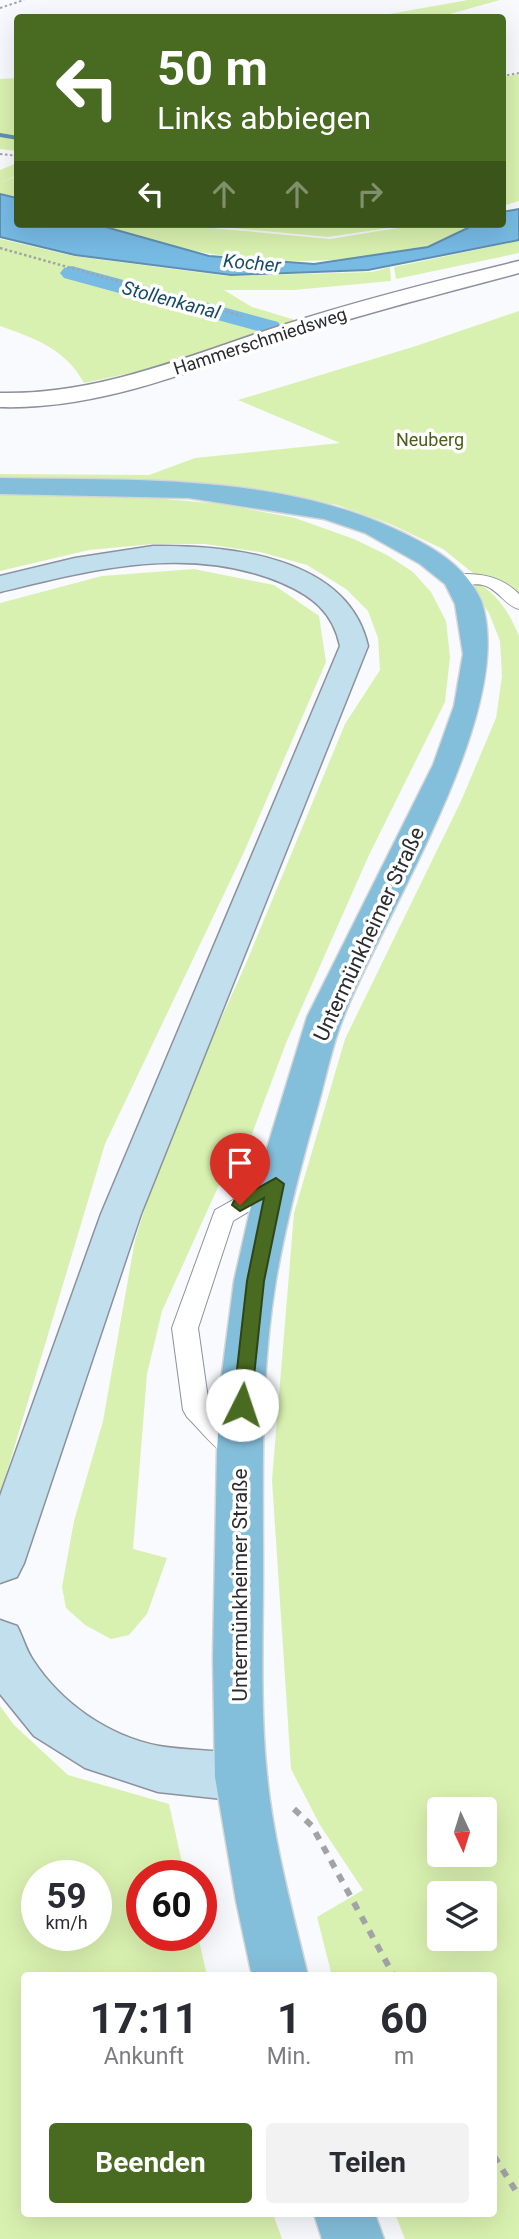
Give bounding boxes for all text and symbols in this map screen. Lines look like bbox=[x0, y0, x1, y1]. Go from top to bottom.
text: 50 m bbox=[157, 40, 268, 97]
icon: left bbox=[42, 42, 133, 133]
text: Links abbiegen bbox=[157, 99, 371, 137]
icon: left bbox=[132, 175, 170, 213]
icon: ahead bbox=[205, 175, 243, 213]
icon: ahead bbox=[278, 175, 316, 213]
icon: right bbox=[351, 175, 389, 213]
water label: Kocher bbox=[222, 249, 282, 277]
water label: Stollenkanal bbox=[120, 276, 223, 324]
street label: Hammerschmiedsweg bbox=[171, 303, 349, 379]
park label: Neuberg bbox=[396, 429, 464, 450]
street label: Untermünkheimer Straße bbox=[309, 823, 429, 1045]
pin bbox=[210, 1133, 270, 1205]
icon: arrive bbox=[221, 1144, 259, 1182]
position arrow bbox=[205, 1368, 279, 1442]
street label: Untermünkheimer Straße bbox=[228, 1468, 252, 1702]
north arrow bbox=[427, 1797, 497, 1867]
map controls bbox=[427, 1797, 497, 1951]
speed limit sign: 60 bbox=[126, 1860, 217, 1951]
text: 59 bbox=[46, 1876, 87, 1917]
button: layers bbox=[427, 1881, 497, 1951]
text: km/h bbox=[45, 1912, 88, 1933]
text: 17:11 bbox=[90, 1994, 198, 2043]
text: 1 bbox=[277, 1994, 301, 2043]
text: 60 bbox=[380, 1994, 428, 2043]
text: Ankunft bbox=[104, 2043, 184, 2070]
text: Min. bbox=[267, 2043, 311, 2070]
text: m bbox=[394, 2043, 414, 2070]
button: Beenden bbox=[49, 2123, 252, 2203]
button: Teilen bbox=[266, 2123, 469, 2203]

